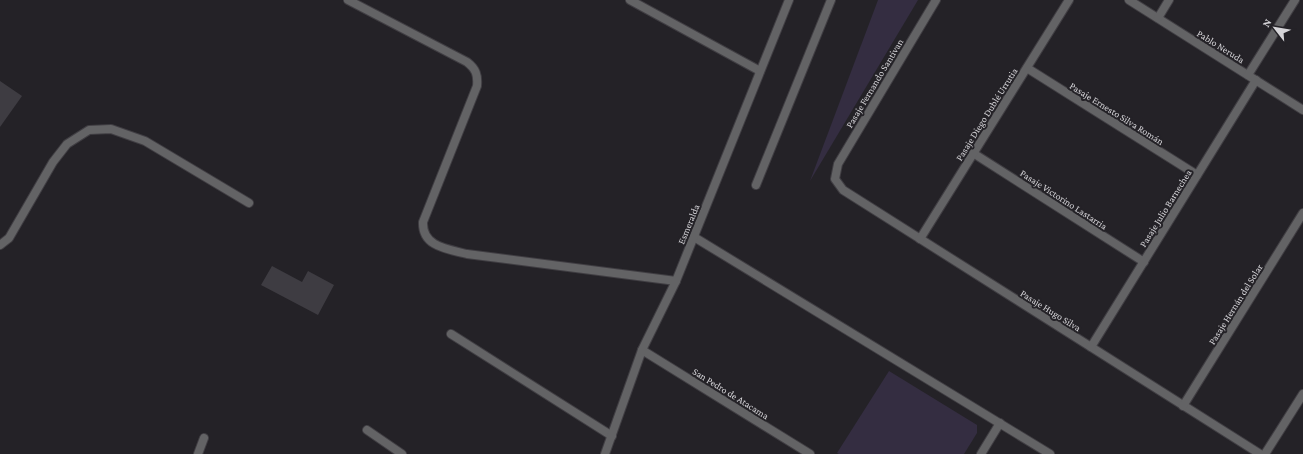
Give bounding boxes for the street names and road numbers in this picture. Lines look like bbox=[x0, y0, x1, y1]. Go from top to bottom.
street label: Pablo Neruda bbox=[1195, 28, 1247, 66]
street label: Pasaje Fernando Santivan bbox=[843, 36, 907, 130]
street label: Pasaje Diego Dublé Urrutia bbox=[953, 65, 1021, 163]
street label: Pasaje Ernesto Silva Román bbox=[1067, 80, 1166, 148]
street label: Pasaje Victorino Lastarria bbox=[1018, 167, 1110, 233]
street label: Pasaje Julio Barnechea bbox=[1137, 167, 1195, 249]
street label: Esmeralda bbox=[675, 202, 702, 246]
street label: Pasaje Hernán del Solar bbox=[1206, 261, 1266, 347]
street label: Pasaje Hugo Silva bbox=[1018, 287, 1083, 335]
street label: San Pedro de Atacama bbox=[691, 366, 771, 422]

